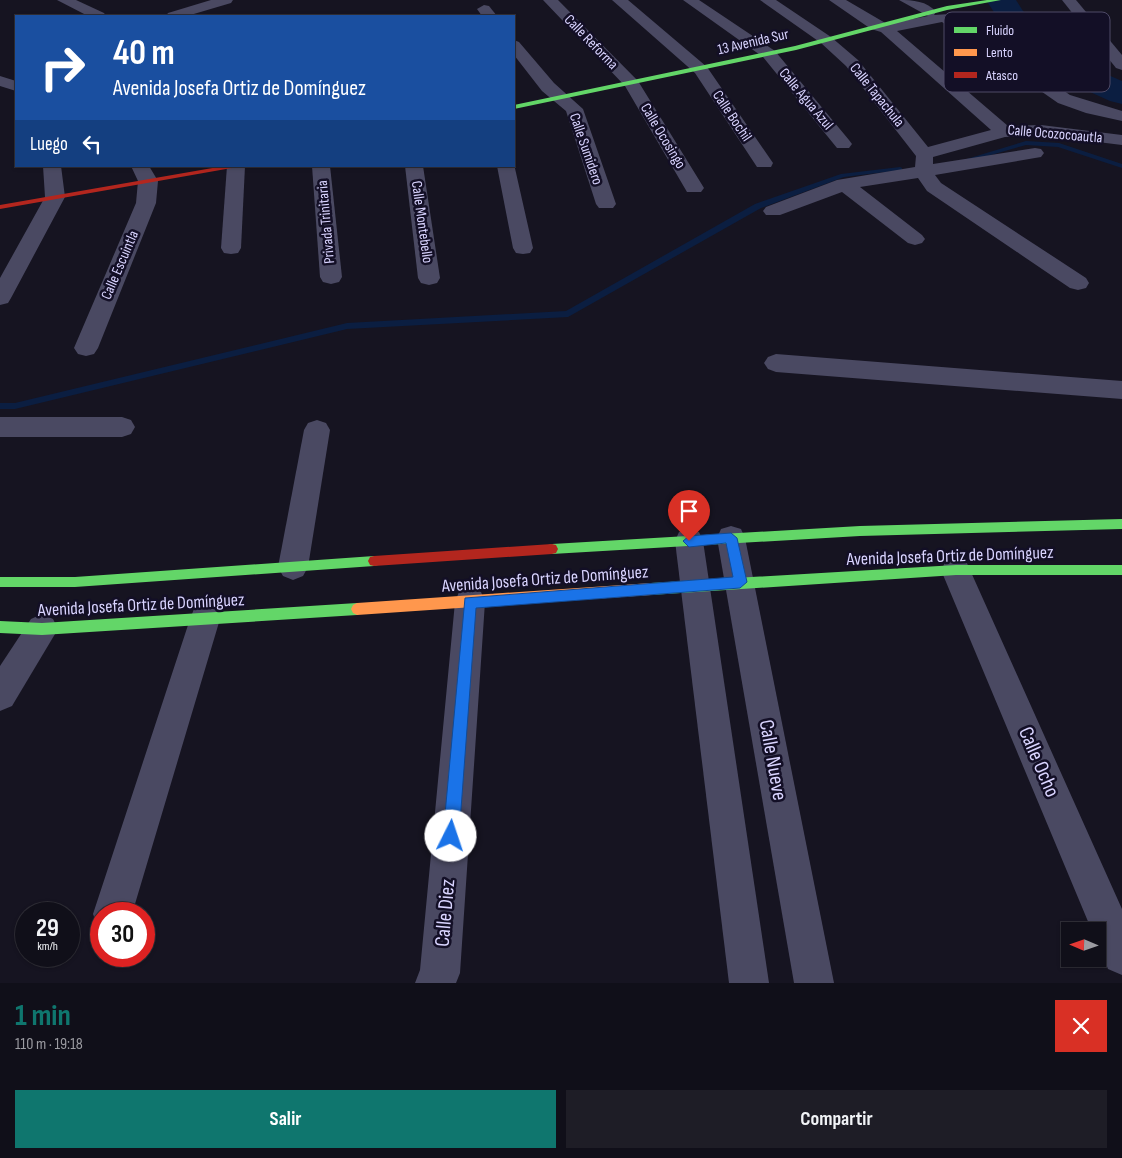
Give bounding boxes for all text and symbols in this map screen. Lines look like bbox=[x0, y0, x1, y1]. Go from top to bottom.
street label: Calle Reforma bbox=[560, 10, 622, 74]
legend bbox=[944, 12, 1110, 92]
text: Fluido bbox=[986, 22, 1014, 39]
street label: 13 Avenida Sur bbox=[716, 24, 791, 59]
text: 40 m bbox=[113, 32, 175, 75]
icon: right bbox=[30, 35, 95, 100]
text: Lento bbox=[986, 44, 1013, 61]
street label: Calle Tapachula bbox=[845, 59, 909, 131]
street label: Calle Agua Azul bbox=[775, 64, 837, 134]
text: Atasco bbox=[985, 67, 1018, 84]
text: Avenida Josefa Ortiz de Domínguez bbox=[113, 75, 366, 102]
street label: Calle Bochil bbox=[708, 87, 756, 145]
street label: Calle Ocosingo bbox=[636, 100, 690, 172]
street label: Calle Sumidero bbox=[565, 111, 607, 187]
street label: Calle Ocozocoautla bbox=[1007, 120, 1103, 148]
icon: left bbox=[78, 130, 106, 158]
text: Luego bbox=[30, 133, 68, 156]
street label: Privada Trinitaria bbox=[313, 179, 339, 264]
street label: Calle Montebello bbox=[407, 180, 437, 264]
street label: Calle Escuintla bbox=[97, 227, 143, 302]
pin bbox=[668, 490, 710, 541]
icon: arrive bbox=[675, 497, 703, 525]
street label: Avenida Josefa Ortiz de Domínguez bbox=[845, 542, 1054, 570]
street label: Avenida Josefa Ortiz de Domínguez bbox=[440, 561, 649, 597]
street label: Avenida Josefa Ortiz de Domínguez bbox=[36, 589, 245, 621]
street label: Calle Nueve bbox=[754, 718, 792, 802]
street label: Calle Ocho bbox=[1013, 723, 1065, 801]
position arrow bbox=[424, 809, 476, 861]
street label: Calle Diez bbox=[430, 878, 460, 948]
speed limit sign: 30 bbox=[90, 902, 155, 967]
text: 29 bbox=[36, 913, 59, 944]
north arrow bbox=[1061, 922, 1106, 968]
map controls bbox=[1061, 922, 1106, 967]
text: km/h bbox=[37, 939, 58, 954]
text: 1 min bbox=[15, 998, 71, 1034]
button: close bbox=[1055, 1000, 1107, 1052]
text: 110 m · 19:18 bbox=[15, 1035, 83, 1054]
button: Salir bbox=[15, 1090, 556, 1148]
button: Compartir bbox=[566, 1090, 1107, 1148]

